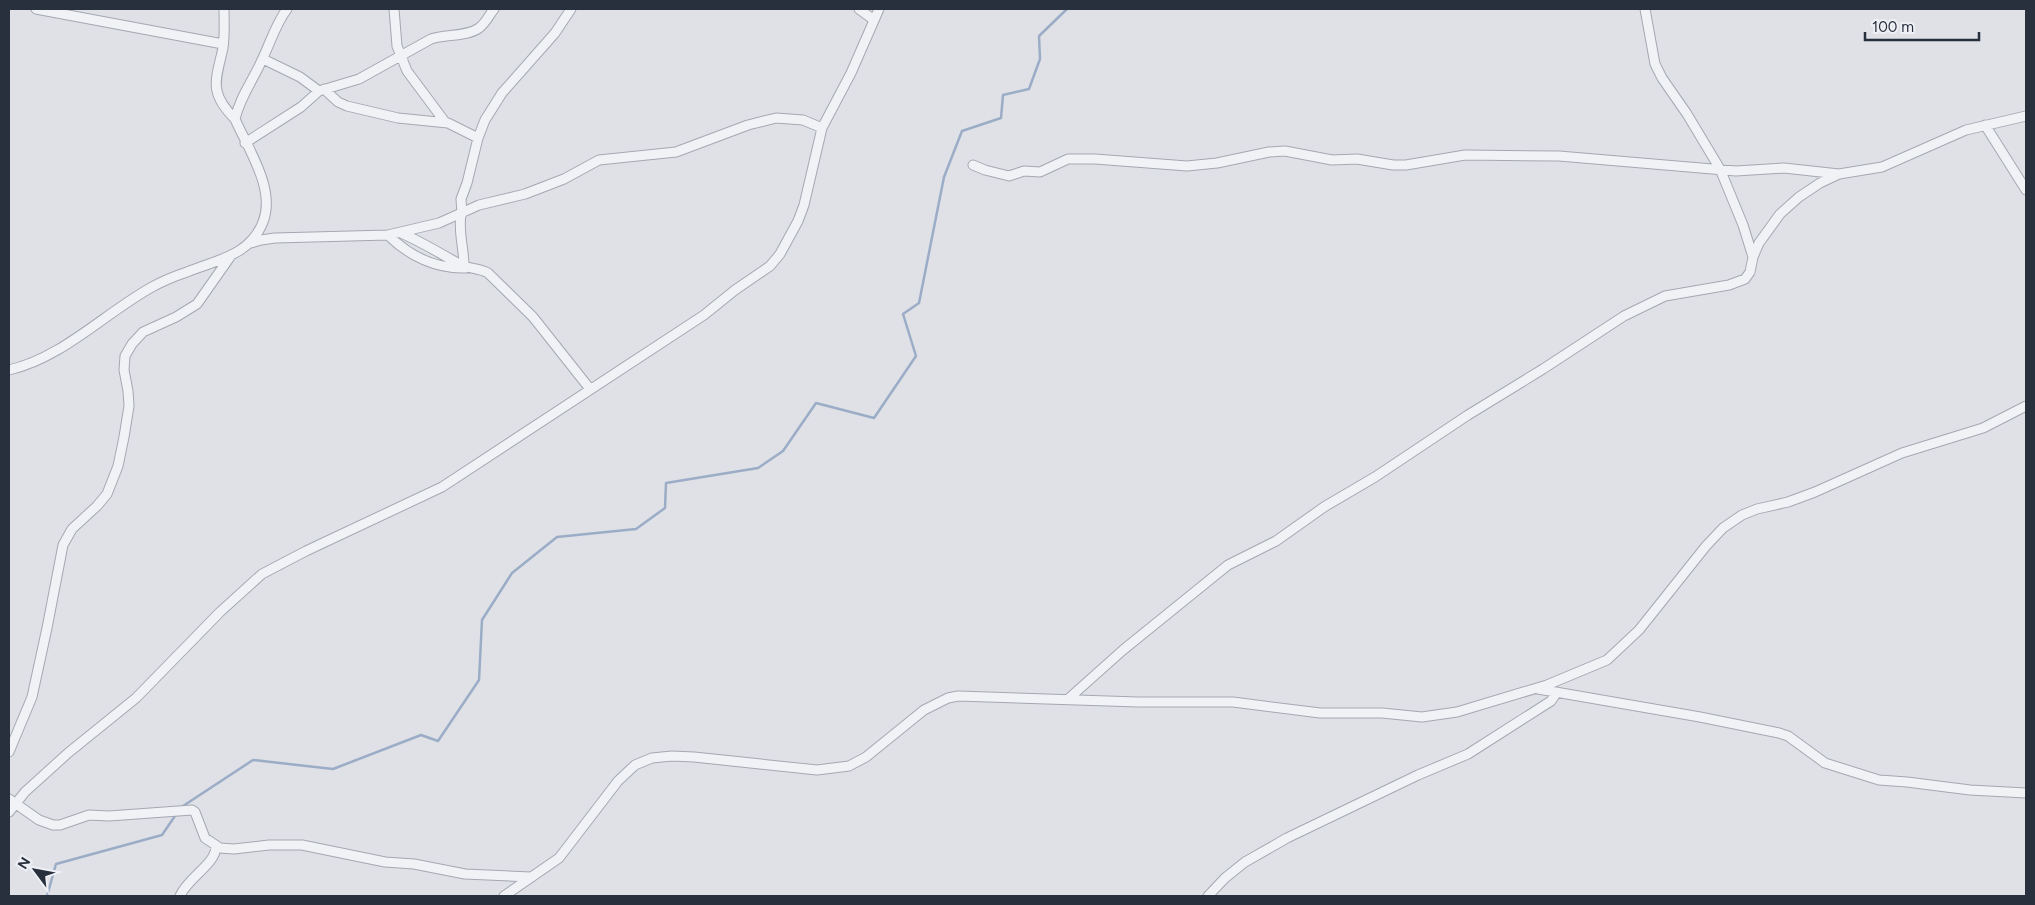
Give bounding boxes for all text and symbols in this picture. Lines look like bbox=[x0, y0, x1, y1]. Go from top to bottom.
scale bar bbox=[1865, 10, 1979, 42]
text: 100 m bbox=[1872, 18, 1914, 36]
north arrow bbox=[10, 845, 60, 895]
text: N bbox=[14, 854, 34, 872]

